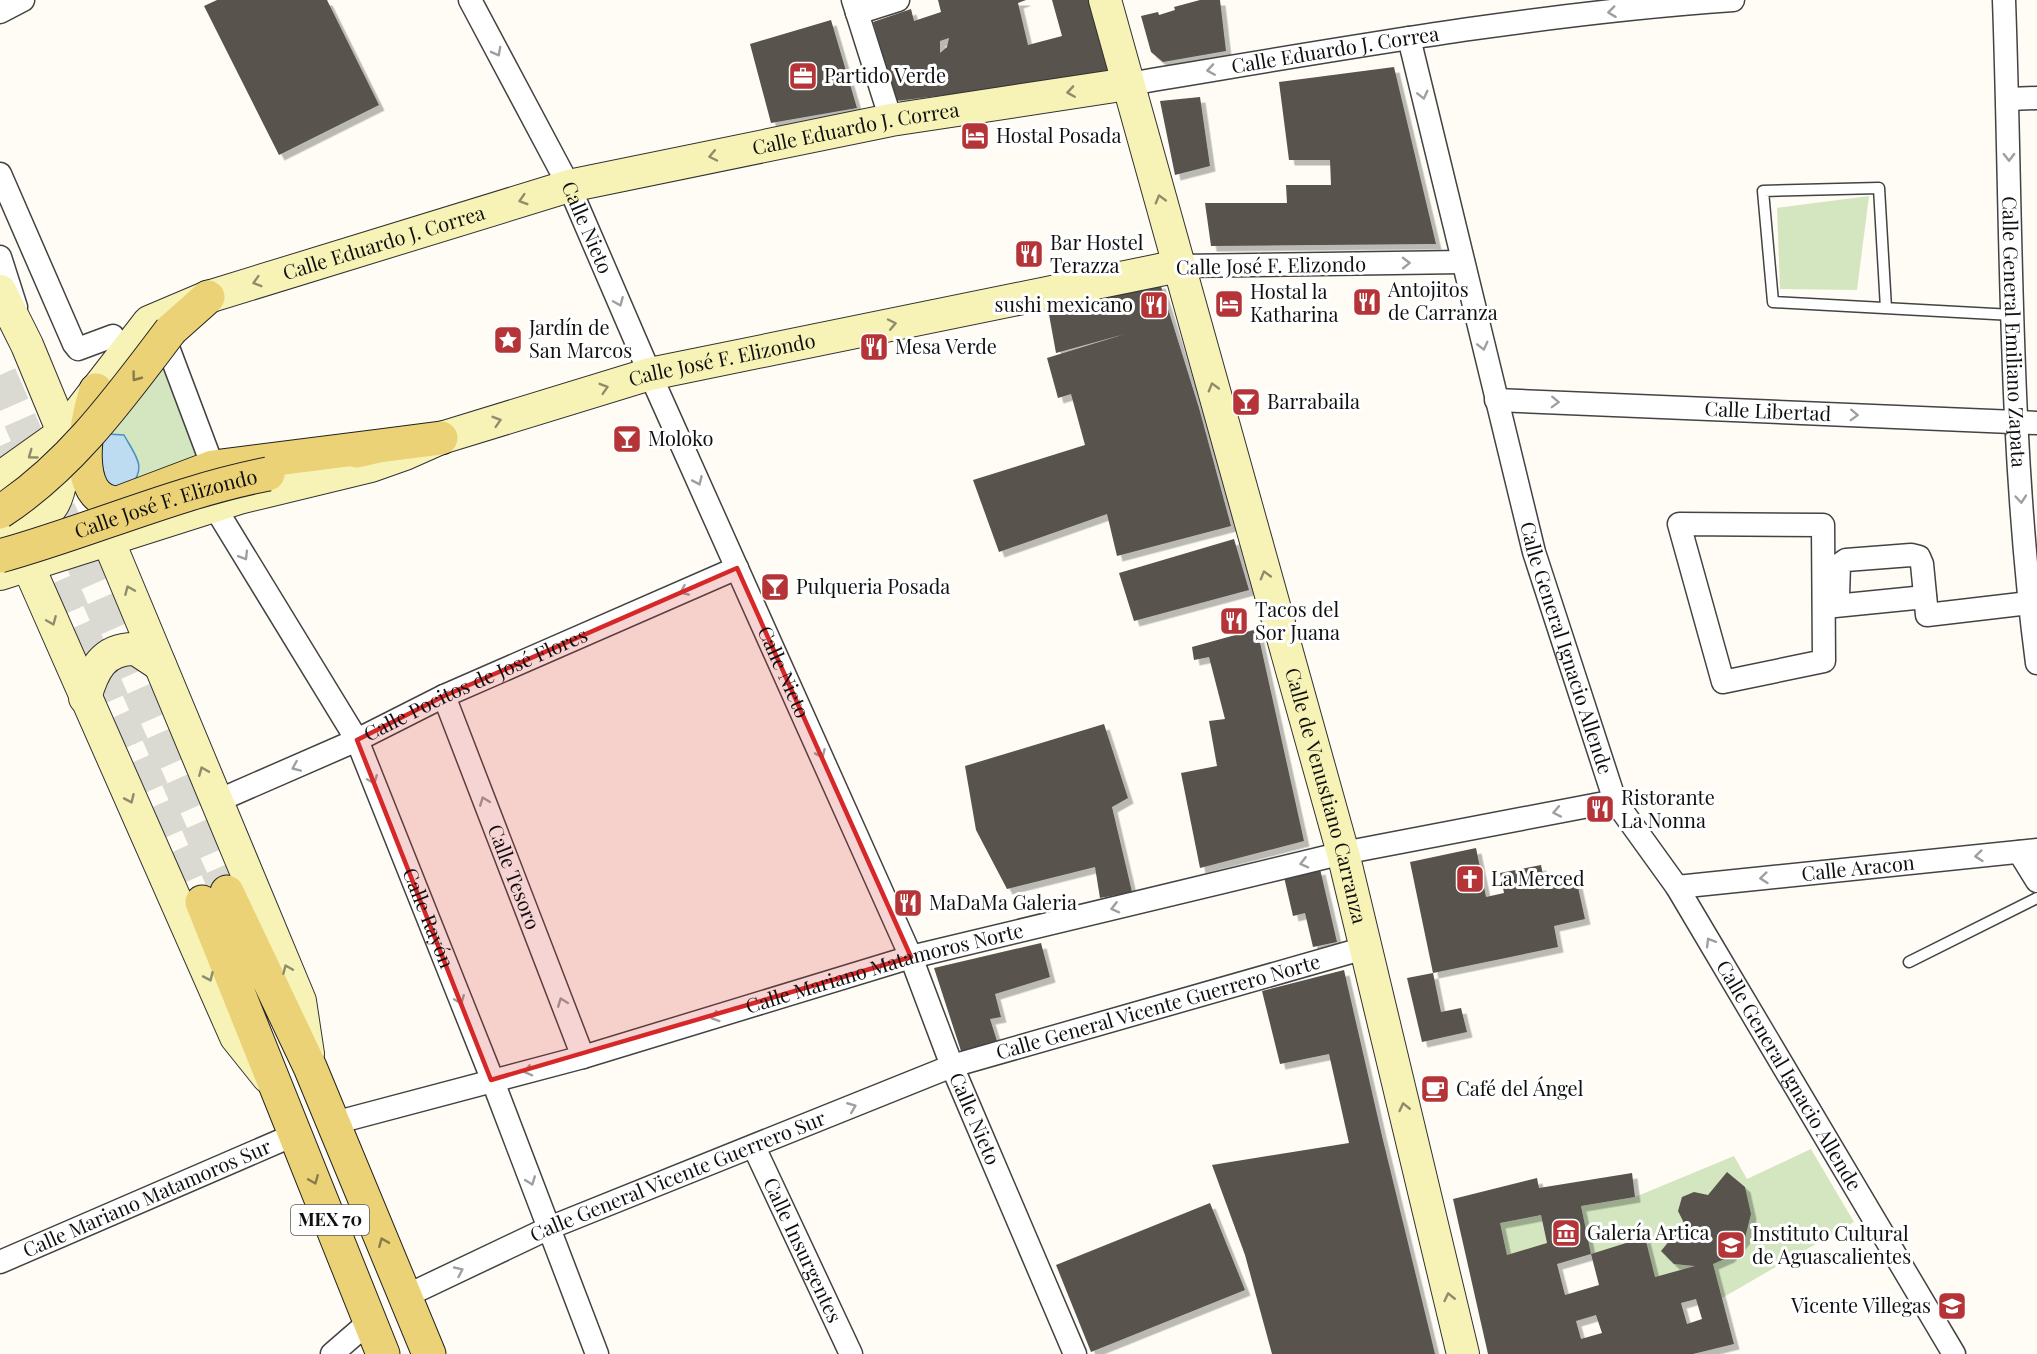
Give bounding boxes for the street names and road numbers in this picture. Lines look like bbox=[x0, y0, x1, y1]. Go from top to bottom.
street label: Calle Eduardo J. Correa bbox=[1229, 19, 1441, 79]
street label: Calle Eduardo J. Correa bbox=[750, 95, 961, 160]
street label: Calle Nieto bbox=[557, 177, 620, 277]
street label: Calle General Emiliano Zapata bbox=[1997, 196, 2034, 468]
street label: Calle Eduardo J. Correa bbox=[279, 198, 488, 285]
street label: Calle José F. Elizondo bbox=[1176, 249, 1366, 280]
street label: Calle José F. Elizondo bbox=[625, 326, 818, 392]
street label: Calle Libertad bbox=[1704, 394, 1832, 426]
street label: Calle José F. Elizondo bbox=[70, 462, 260, 544]
street label: Calle General Ignacio Allende bbox=[1515, 519, 1620, 777]
street label: Calle Pocitos de José Flores bbox=[359, 620, 591, 746]
street label: Calle Nieto bbox=[752, 621, 817, 722]
street label: Calle de Venustiano Carranza bbox=[1280, 664, 1374, 926]
street label: Calle Tesoro bbox=[483, 820, 548, 933]
street label: Calle Aracon bbox=[1800, 848, 1916, 886]
street label: Calle Rayón bbox=[397, 863, 462, 972]
street label: Calle Mariano Matamoros Norte bbox=[742, 915, 1026, 1019]
street label: Calle General Vicente Guerrero Norte bbox=[992, 947, 1323, 1065]
street label: Calle General Ignacio Allende bbox=[1711, 954, 1869, 1195]
street label: Calle Nieto bbox=[944, 1068, 1008, 1169]
street label: Calle General Vicente Guerrero Sur bbox=[525, 1103, 829, 1247]
street label: Calle Mariano Matamoros Sur bbox=[18, 1132, 275, 1263]
street label: Calle Insurgentes bbox=[758, 1173, 849, 1326]
road number: MEX 70 bbox=[291, 1205, 369, 1235]

